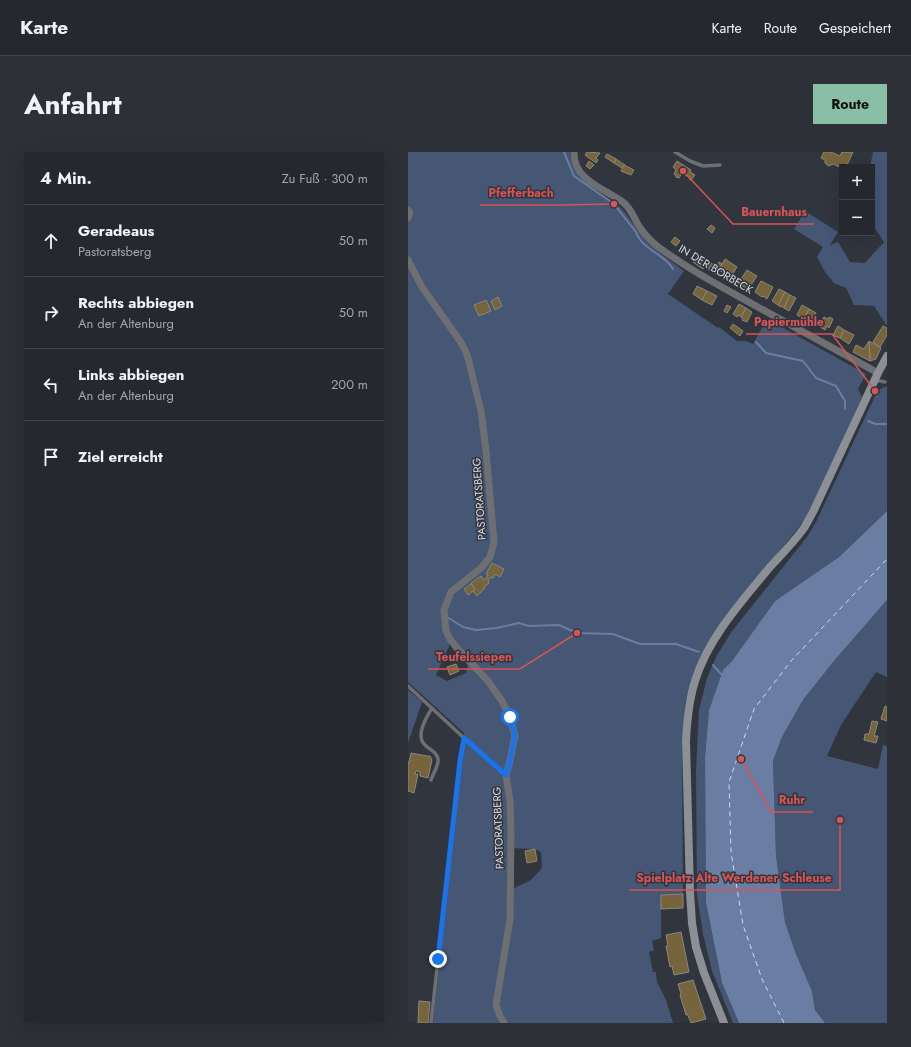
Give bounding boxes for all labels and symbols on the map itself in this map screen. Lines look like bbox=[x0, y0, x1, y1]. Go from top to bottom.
callout: Pfefferbach bbox=[480, 181, 561, 205]
text: Pfefferbach bbox=[488, 184, 554, 202]
callout: Bauernhaus bbox=[733, 200, 814, 224]
text: Bauernhaus bbox=[741, 203, 807, 221]
street label: IN DER BORBECK bbox=[676, 240, 757, 298]
callout: Papiermühle bbox=[746, 310, 832, 334]
text: Papiermühle bbox=[754, 313, 824, 331]
street label: PASTORATSBERG bbox=[468, 457, 490, 541]
callout: Teufelssiepen bbox=[428, 645, 520, 669]
text: Teufelssiepen bbox=[436, 648, 512, 666]
route start bbox=[501, 708, 519, 726]
street label: PASTORATSBERG bbox=[489, 786, 507, 869]
callout: Ruhr bbox=[771, 788, 813, 812]
text: Ruhr bbox=[779, 791, 805, 809]
callout: Spielplatz Alte Werdener Schleuse bbox=[629, 866, 840, 890]
text: Spielplatz Alte Werdener Schleuse bbox=[636, 869, 832, 887]
route end bbox=[429, 950, 447, 968]

